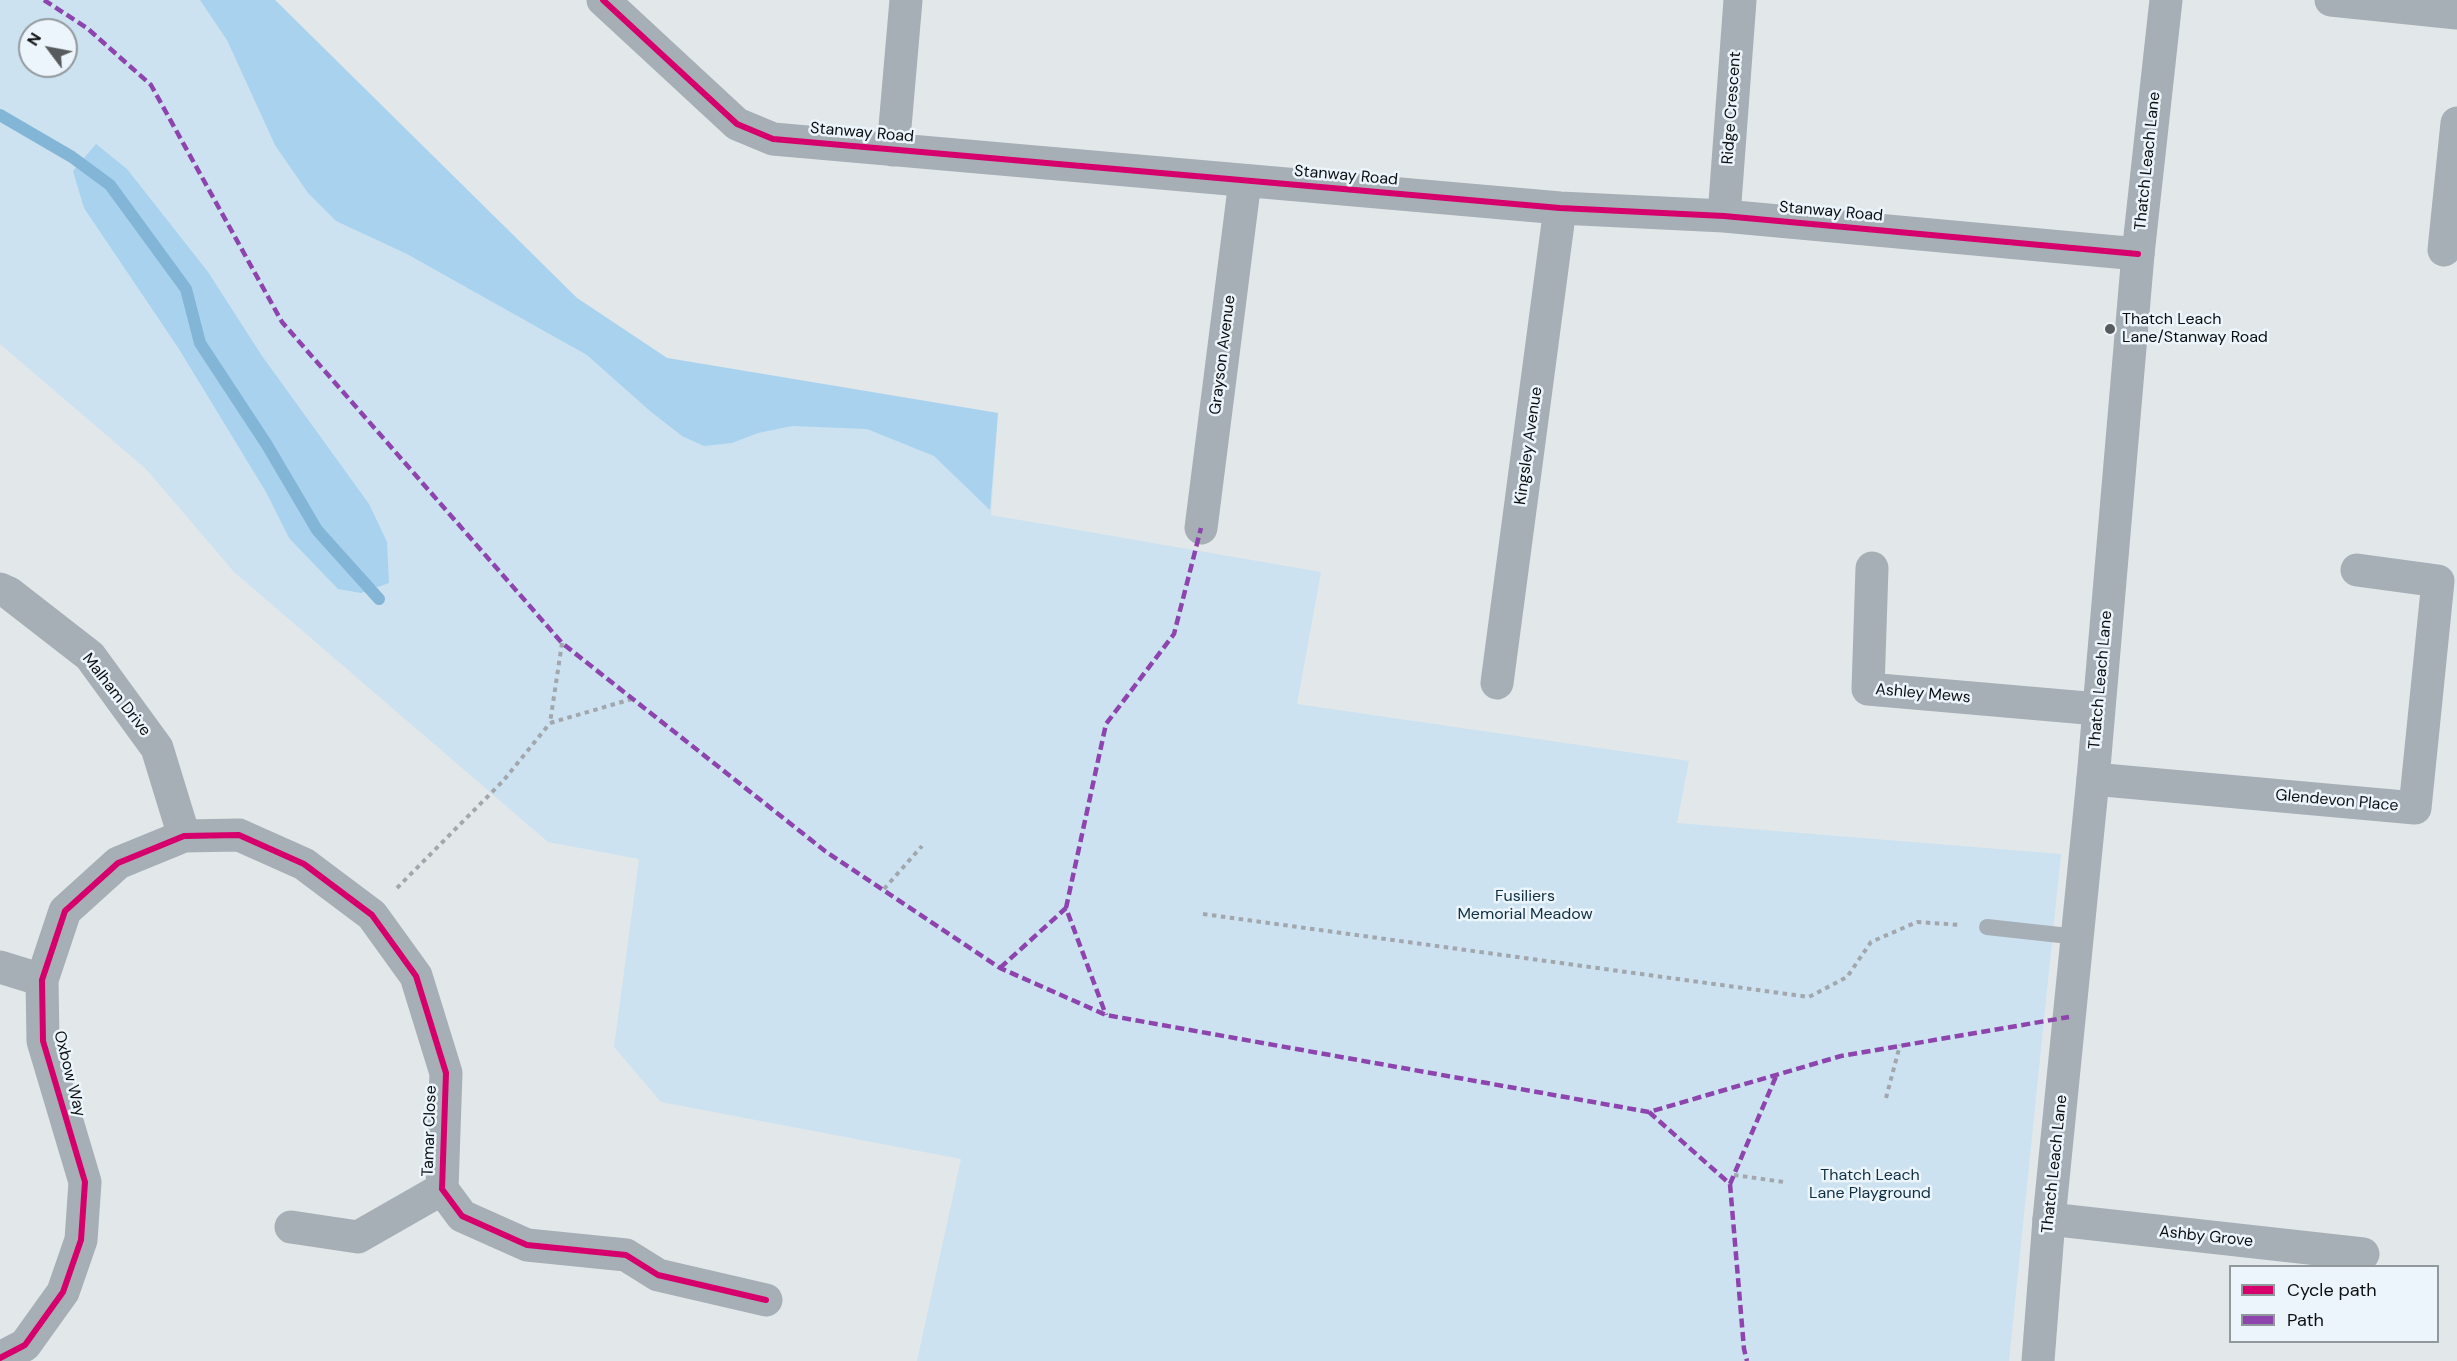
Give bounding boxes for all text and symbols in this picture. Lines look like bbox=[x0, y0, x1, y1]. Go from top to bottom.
north arrow bbox=[18, 18, 78, 78]
text: N bbox=[22, 29, 46, 50]
street label: Ridge Crescent bbox=[1718, 51, 1746, 165]
street label: Thatch Leach Lane bbox=[2131, 91, 2165, 231]
street label: Stanway Road bbox=[809, 119, 915, 147]
street label: Stanway Road bbox=[1293, 162, 1399, 190]
street label: Stanway Road bbox=[1778, 198, 1884, 226]
street label: Grayson Avenue bbox=[1206, 294, 1240, 416]
place label: Thatch Leach Lane/Stanway Road bbox=[2122, 310, 2268, 348]
marker: Thatch Leach Lane/Stanway Road bbox=[2103, 322, 2117, 336]
street label: Kingsley Avenue bbox=[1511, 386, 1547, 506]
street label: Thatch Leach Lane bbox=[2085, 610, 2117, 750]
street label: Malham Drive bbox=[78, 650, 154, 740]
street label: Ashley Mews bbox=[1874, 680, 1972, 708]
street label: Glendevon Place bbox=[2275, 786, 2399, 816]
park label: Fusiliers Memorial Meadow bbox=[1457, 887, 1593, 925]
street label: Oxbow Way bbox=[49, 1029, 89, 1119]
street label: Tamar Close bbox=[419, 1085, 441, 1177]
street label: Thatch Leach Lane bbox=[2038, 1094, 2072, 1234]
park label: Thatch Leach Lane Playground bbox=[1809, 1166, 1931, 1204]
street label: Ashby Grove bbox=[2158, 1223, 2254, 1251]
legend bbox=[2229, 1265, 2439, 1343]
text: Cycle path bbox=[2287, 1278, 2377, 1302]
text: Path bbox=[2287, 1308, 2324, 1332]

